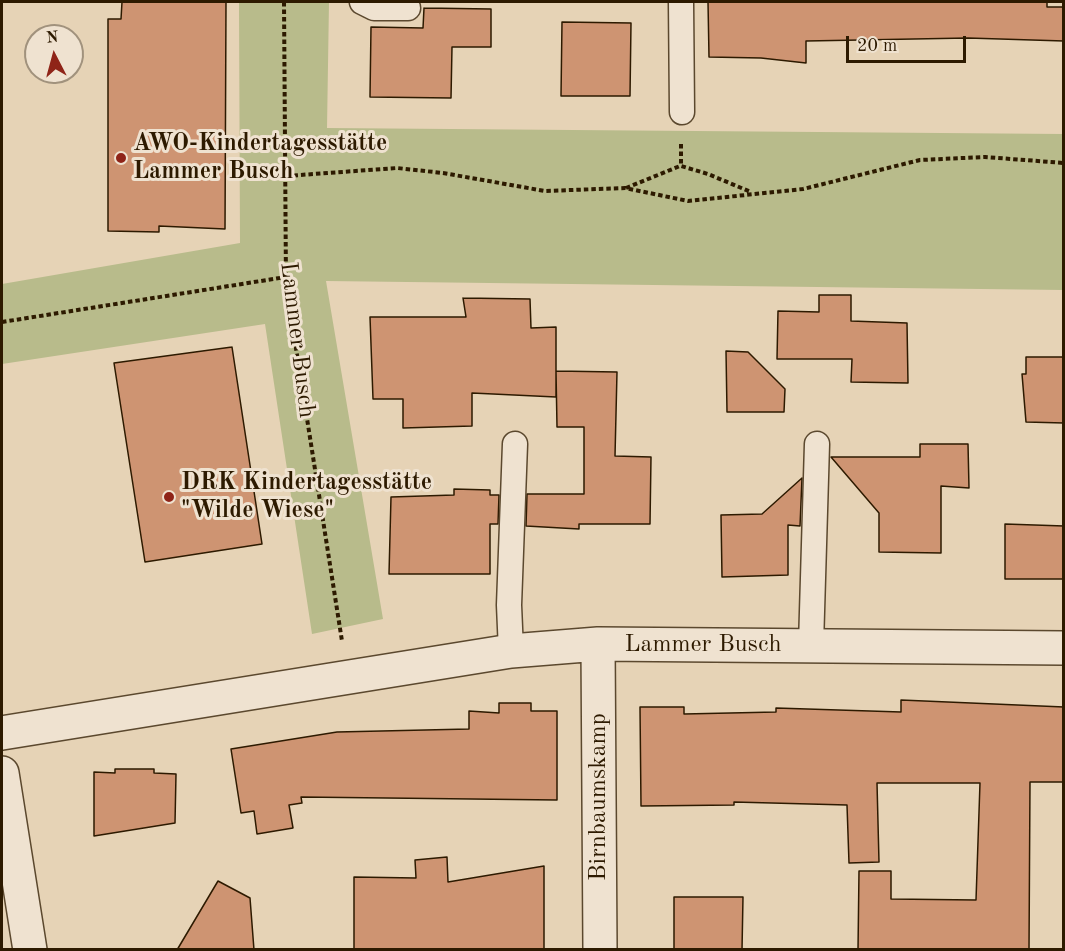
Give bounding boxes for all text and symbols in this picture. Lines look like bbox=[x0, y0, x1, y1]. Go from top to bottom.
north arrow bbox=[24, 24, 84, 84]
scale bar bbox=[849, 24, 969, 62]
text: N bbox=[45, 29, 59, 47]
text: 20 m bbox=[857, 37, 897, 55]
place label: AWO-Kindertagesstätte Lammer Busch bbox=[133, 130, 387, 186]
marker: AWO-Kindertagesstätte Lammer Busch bbox=[114, 151, 128, 165]
street label: Lammer Busch bbox=[273, 260, 321, 420]
place label: DRK Kindertagesstätte "Wilde Wiese" bbox=[181, 469, 432, 525]
marker: DRK Kindertagesstätte "Wilde Wiese" bbox=[162, 490, 176, 504]
street label: Lammer Busch bbox=[625, 631, 781, 659]
street label: Birnbaumskamp bbox=[585, 713, 613, 881]

